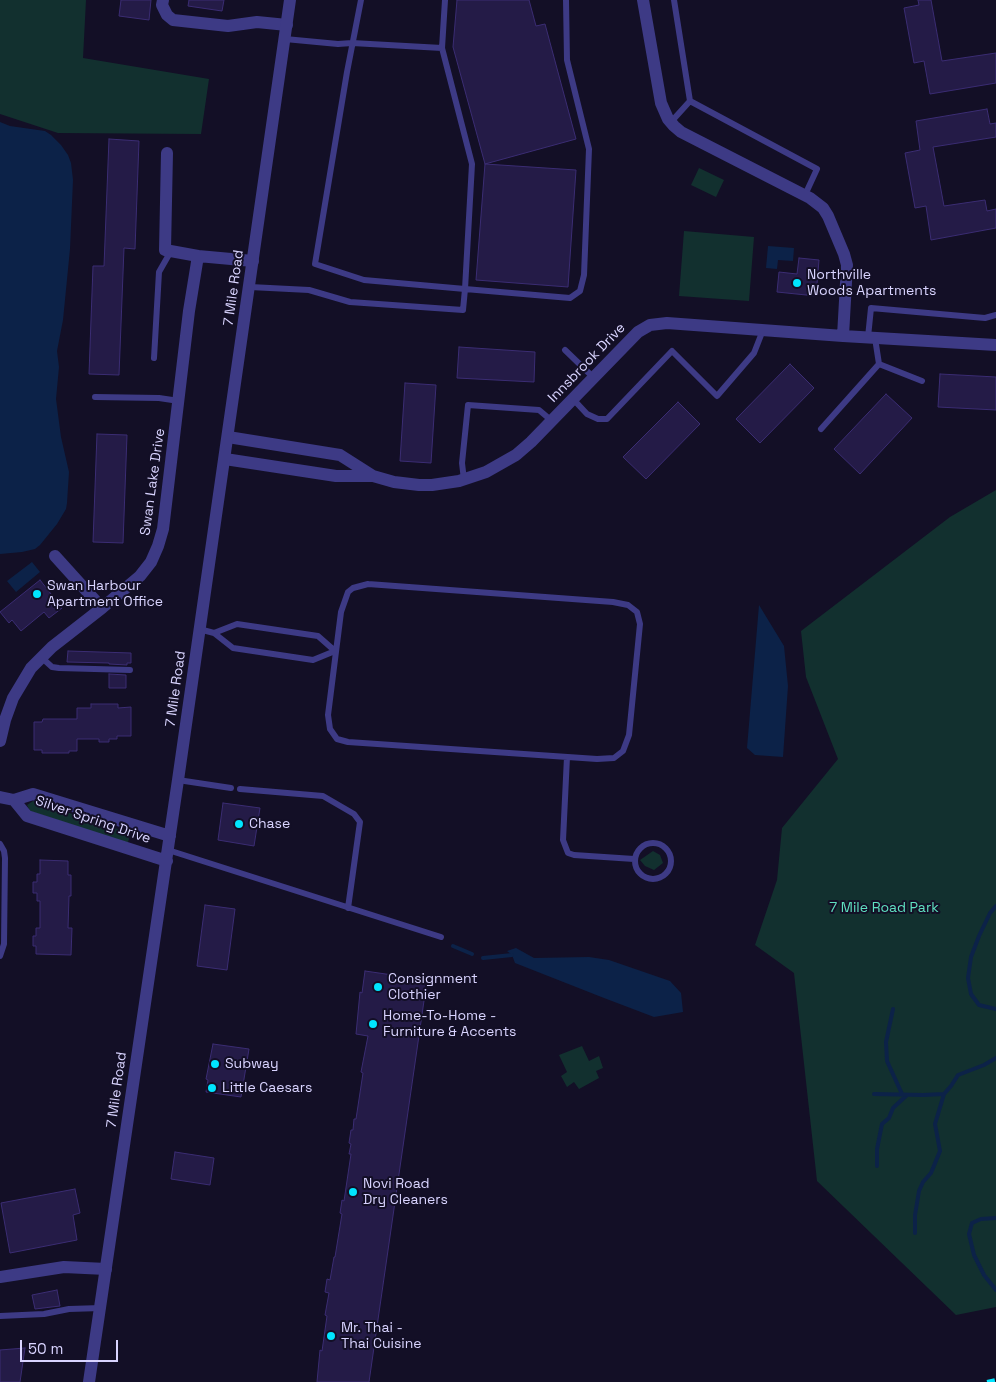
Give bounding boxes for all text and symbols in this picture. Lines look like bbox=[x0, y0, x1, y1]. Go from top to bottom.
street label: 7 Mile Road bbox=[220, 249, 248, 327]
place label: Northville Woods Apartments bbox=[807, 267, 936, 300]
marker: Northville Woods Apartments bbox=[791, 277, 803, 289]
street label: Innsbrook Drive bbox=[545, 320, 629, 406]
street label: Swan Lake Drive bbox=[137, 427, 169, 537]
place label: Swan Harbour Apartment Office bbox=[47, 578, 163, 610]
marker: Swan Harbour Apartment Office bbox=[31, 588, 43, 600]
street label: 7 Mile Road bbox=[162, 650, 190, 728]
street label: Silver Spring Drive bbox=[33, 792, 153, 848]
place label: Chase bbox=[249, 816, 290, 832]
marker: Chase bbox=[233, 818, 245, 830]
park label: 7 Mile Road Park bbox=[829, 900, 939, 916]
place label: Consignment Clothier bbox=[388, 971, 478, 1004]
marker: Consignment Clothier bbox=[372, 981, 384, 993]
place label: Home-To-Home - Furniture & Accents bbox=[383, 1008, 516, 1040]
marker: Home-To-Home - Furniture & Accents bbox=[367, 1018, 379, 1030]
street label: 7 Mile Road bbox=[103, 1051, 131, 1129]
place label: Subway bbox=[225, 1056, 279, 1072]
marker: Subway bbox=[209, 1058, 221, 1070]
place label: Little Caesars bbox=[222, 1080, 312, 1096]
marker: Little Caesars bbox=[206, 1082, 218, 1094]
place label: Novi Road Dry Cleaners bbox=[363, 1176, 448, 1208]
marker: Novi Road Dry Cleaners bbox=[347, 1186, 359, 1198]
place label: Mr. Thai - Thai Cuisine bbox=[341, 1320, 422, 1352]
scale bar bbox=[22, 1330, 120, 1362]
marker: Mr. Thai - Thai Cuisine bbox=[325, 1330, 337, 1342]
text: 50 m bbox=[28, 1339, 63, 1358]

